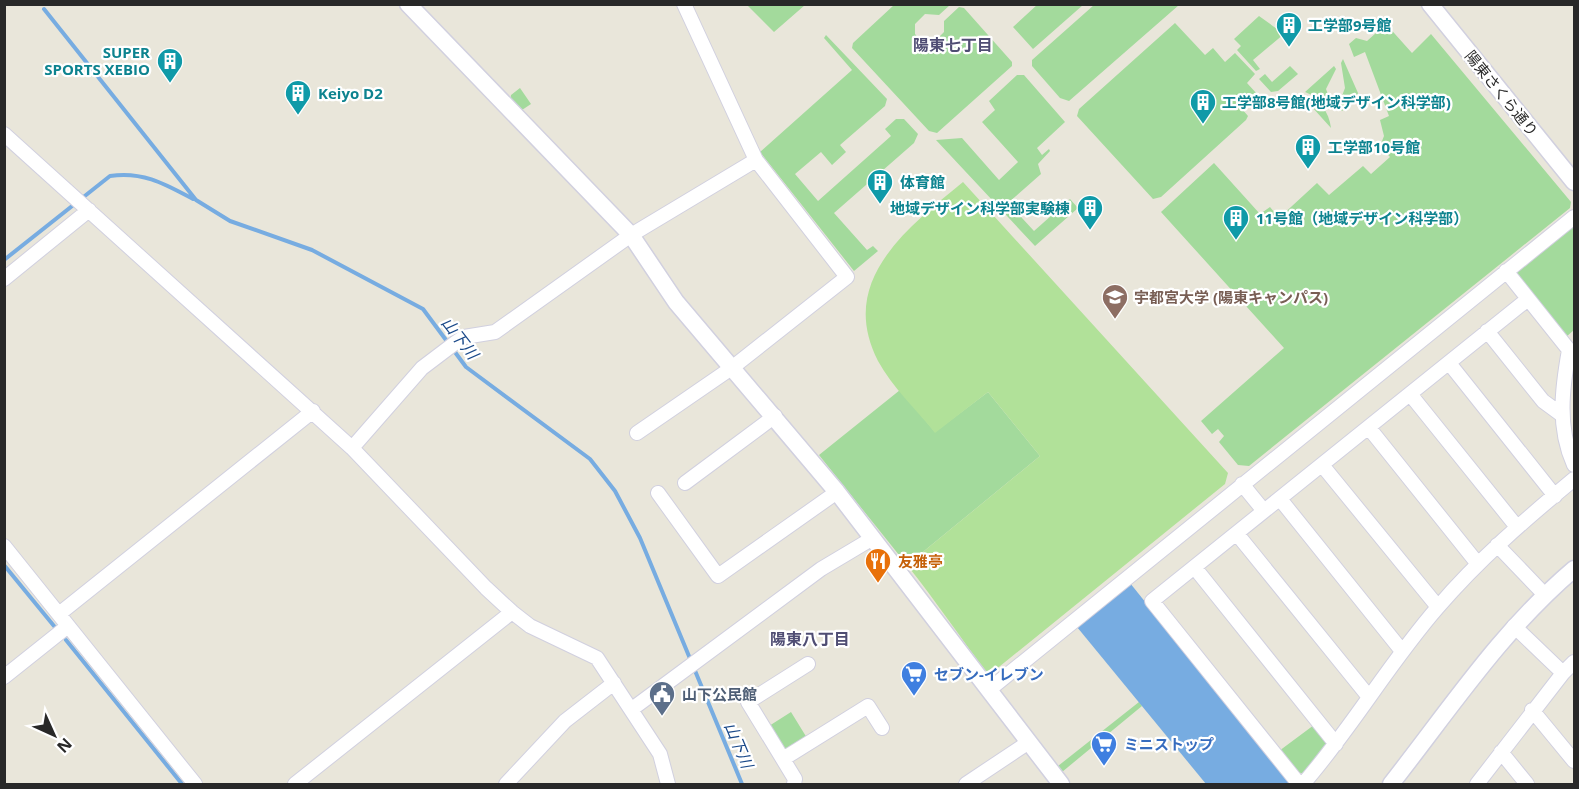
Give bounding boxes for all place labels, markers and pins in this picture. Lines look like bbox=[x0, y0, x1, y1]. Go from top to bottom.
building icon: 工学部9号館 bbox=[1274, 10, 1304, 48]
place label: 工学部9号館 bbox=[1308, 15, 1392, 35]
place label: SUPER SPORTS XEBIO bbox=[44, 42, 150, 79]
building icon: SUPER SPORTS XEBIO bbox=[155, 46, 185, 84]
building icon: Keiyo D2 bbox=[283, 78, 313, 116]
place label: Keiyo D2 bbox=[318, 83, 383, 103]
building icon: 工学部8号館(地域デザイン科学部) bbox=[1188, 87, 1218, 125]
place label: 工学部8号館(地域デザイン科学部) bbox=[1222, 92, 1451, 112]
building icon: 工学部10号館 bbox=[1293, 132, 1323, 170]
place label: 工学部10号館 bbox=[1328, 137, 1420, 157]
building icon: 体育館 bbox=[865, 167, 895, 205]
place label: 体育館 bbox=[900, 172, 945, 192]
building icon: 地域デザイン科学部実験棟 bbox=[1075, 193, 1105, 231]
place label: 地域デザイン科学部実験棟 bbox=[890, 198, 1070, 218]
building icon: 11号館（地域デザイン科学部） bbox=[1221, 203, 1251, 241]
place label: 11号館（地域デザイン科学部） bbox=[1256, 208, 1468, 228]
school or university icon: 宇都宮大学 (陽東キャンパス) bbox=[1100, 282, 1130, 320]
place label: 宇都宮大学 (陽東キャンパス) bbox=[1134, 287, 1328, 307]
restaurant icon: 友雅亭 bbox=[863, 546, 893, 584]
place label: 友雅亭 bbox=[898, 551, 943, 571]
supermarket icon: セブン-イレブン bbox=[899, 659, 929, 697]
place label: セブン-イレブン bbox=[934, 664, 1044, 684]
public building icon: 山下公民館 bbox=[647, 679, 677, 717]
place label: 山下公民館 bbox=[682, 684, 757, 704]
supermarket icon: ミニストップ bbox=[1089, 729, 1119, 767]
place label: ミニストップ bbox=[1124, 734, 1214, 754]

